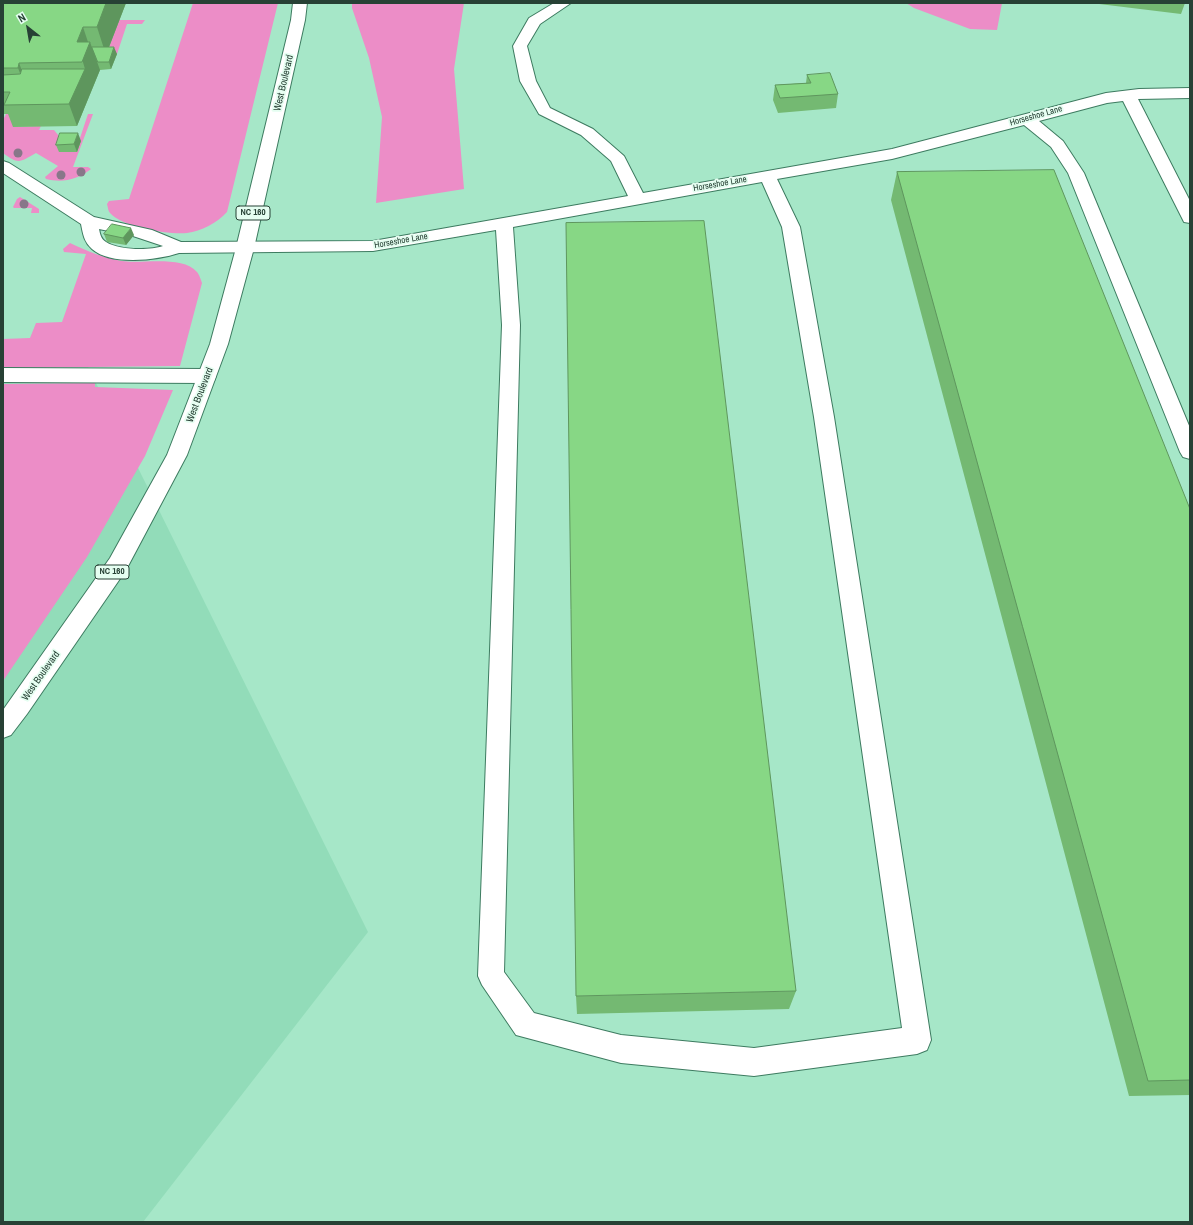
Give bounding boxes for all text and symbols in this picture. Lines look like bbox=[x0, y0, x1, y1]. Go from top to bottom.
north arrow bbox=[8, 8, 48, 48]
text: N bbox=[15, 10, 28, 25]
street label: West Boulevard bbox=[272, 54, 296, 112]
street label: Horseshoe Lane bbox=[1008, 103, 1064, 129]
street label: Horseshoe Lane bbox=[692, 174, 748, 194]
road number: NC 160 bbox=[236, 206, 270, 220]
street label: Horseshoe Lane bbox=[373, 231, 429, 251]
street label: West Boulevard bbox=[184, 366, 216, 424]
road number: NC 160 bbox=[95, 565, 129, 579]
street label: West Boulevard bbox=[20, 649, 62, 703]

